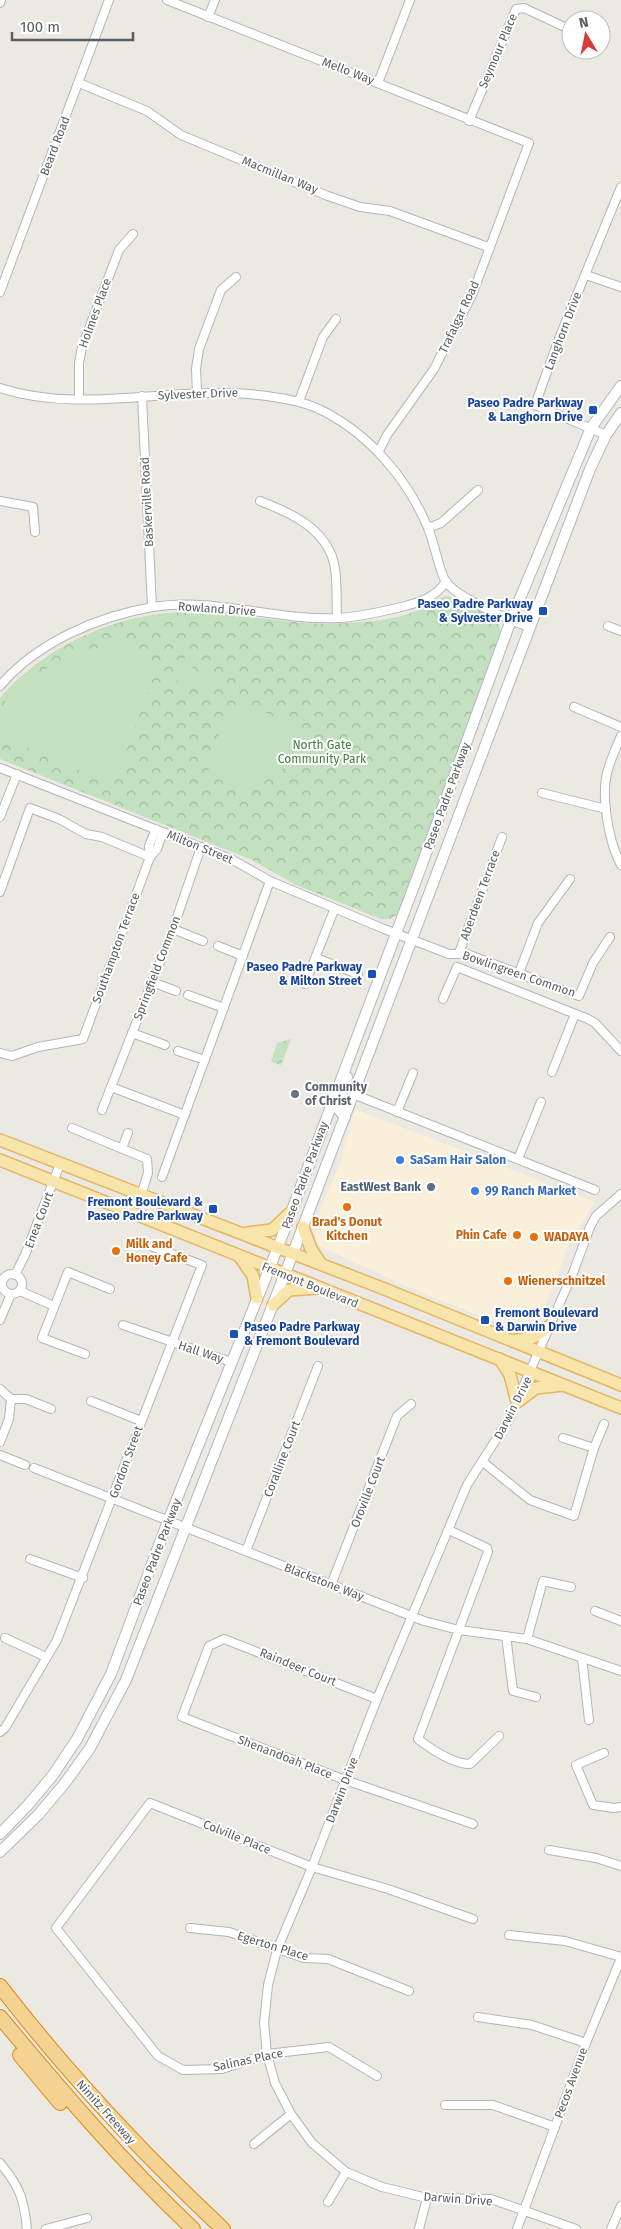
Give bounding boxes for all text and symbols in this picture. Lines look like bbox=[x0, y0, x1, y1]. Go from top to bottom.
scale bar bbox=[12, 10, 134, 42]
north arrow bbox=[561, 10, 611, 60]
street label: Seymour Place bbox=[476, 11, 520, 91]
text: N bbox=[578, 14, 590, 32]
text: 100 m bbox=[20, 18, 60, 36]
street label: Mello Way bbox=[320, 55, 376, 87]
street label: Beard Road bbox=[37, 114, 73, 178]
street label: Macmillan Way bbox=[240, 153, 320, 197]
street label: Holmes Place bbox=[76, 276, 114, 350]
street label: Trafalgar Road bbox=[436, 279, 482, 355]
street label: Langhorn Drive bbox=[542, 290, 584, 372]
street label: Sylvester Drive bbox=[158, 386, 238, 402]
place label: Paseo Padre Parkway & Langhorn Drive bbox=[467, 396, 584, 424]
marker: Paseo Padre Parkway & Langhorn Drive bbox=[587, 404, 599, 416]
street label: Baskerville Road bbox=[138, 457, 156, 547]
place label: Paseo Padre Parkway & Sylvester Drive bbox=[417, 597, 534, 625]
street label: Rowland Drive bbox=[177, 599, 257, 619]
marker: Paseo Padre Parkway & Sylvester Drive bbox=[537, 605, 549, 617]
park label: North Gate Community Park bbox=[278, 738, 367, 766]
street label: Paseo Padre Parkway bbox=[421, 740, 473, 852]
street label: Milton Street bbox=[165, 827, 236, 867]
street label: Aberdeen Terrace bbox=[457, 848, 503, 942]
street label: Southampton Terrace bbox=[89, 891, 143, 1005]
street label: Springfield Common bbox=[131, 914, 183, 1022]
street label: Bowlingreen Common bbox=[461, 948, 577, 1000]
place label: Paseo Padre Parkway & Milton Street bbox=[246, 960, 363, 988]
marker: Paseo Padre Parkway & Milton Street bbox=[366, 968, 378, 980]
place label: Community of Christ bbox=[305, 1080, 368, 1108]
marker: Community of Christ bbox=[289, 1088, 301, 1100]
street label: Paseo Padre Parkway bbox=[279, 1119, 331, 1231]
place label: SaSam Hair Salon bbox=[410, 1153, 506, 1167]
marker: SaSam Hair Salon bbox=[394, 1154, 406, 1166]
place label: EastWest Bank bbox=[340, 1180, 421, 1194]
marker: EastWest Bank bbox=[425, 1181, 437, 1193]
place label: 99 Ranch Market bbox=[485, 1184, 576, 1198]
marker: 99 Ranch Market bbox=[469, 1185, 481, 1197]
street label: Enea Court bbox=[22, 1189, 56, 1250]
place label: Fremont Boulevard & Paseo Padre Parkway bbox=[87, 1195, 204, 1223]
marker: Brad's Donut Kitchen bbox=[341, 1201, 353, 1213]
marker: Fremont Boulevard & Paseo Padre Parkway bbox=[207, 1203, 219, 1215]
place label: Brad's Donut Kitchen bbox=[312, 1215, 382, 1243]
place label: Phin Cafe bbox=[456, 1228, 507, 1242]
marker: Phin Cafe bbox=[511, 1229, 523, 1241]
place label: WADAYA bbox=[544, 1230, 590, 1244]
marker: WADAYA bbox=[528, 1231, 540, 1243]
place label: Milk and Honey Cafe bbox=[126, 1237, 188, 1265]
marker: Milk and Honey Cafe bbox=[110, 1245, 122, 1257]
street label: Fremont Boulevard bbox=[260, 1259, 360, 1311]
place label: Wienerschnitzel bbox=[518, 1274, 606, 1288]
marker: Wienerschnitzel bbox=[502, 1275, 514, 1287]
place label: Fremont Boulevard & Darwin Drive bbox=[495, 1306, 598, 1334]
marker: Fremont Boulevard & Darwin Drive bbox=[479, 1314, 491, 1326]
place label: Paseo Padre Parkway & Fremont Boulevard bbox=[244, 1320, 360, 1348]
marker: Paseo Padre Parkway & Fremont Boulevard bbox=[228, 1328, 240, 1340]
street label: Hall Way bbox=[177, 1338, 225, 1366]
street label: Darwin Drive bbox=[491, 1374, 535, 1442]
street label: Coralline Court bbox=[261, 1418, 303, 1499]
street label: Gordon Street bbox=[106, 1423, 146, 1500]
street label: Oroville Court bbox=[348, 1454, 388, 1529]
street label: Paseo Padre Parkway bbox=[130, 1496, 184, 1607]
street label: Blackstone Way bbox=[282, 1560, 366, 1604]
street label: Raindeer Court bbox=[258, 1645, 339, 1689]
street label: Shenandoah Place bbox=[236, 1732, 334, 1782]
street label: Darwin Drive bbox=[323, 1755, 361, 1825]
street label: Colville Place bbox=[201, 1817, 273, 1857]
street label: Egerton Place bbox=[236, 1929, 310, 1963]
street label: Salinas Place bbox=[212, 2046, 284, 2074]
street label: Pecos Avenue bbox=[552, 2046, 590, 2120]
street label: Nimitz Freeway bbox=[74, 2077, 139, 2147]
street label: Darwin Drive bbox=[423, 2190, 493, 2208]

